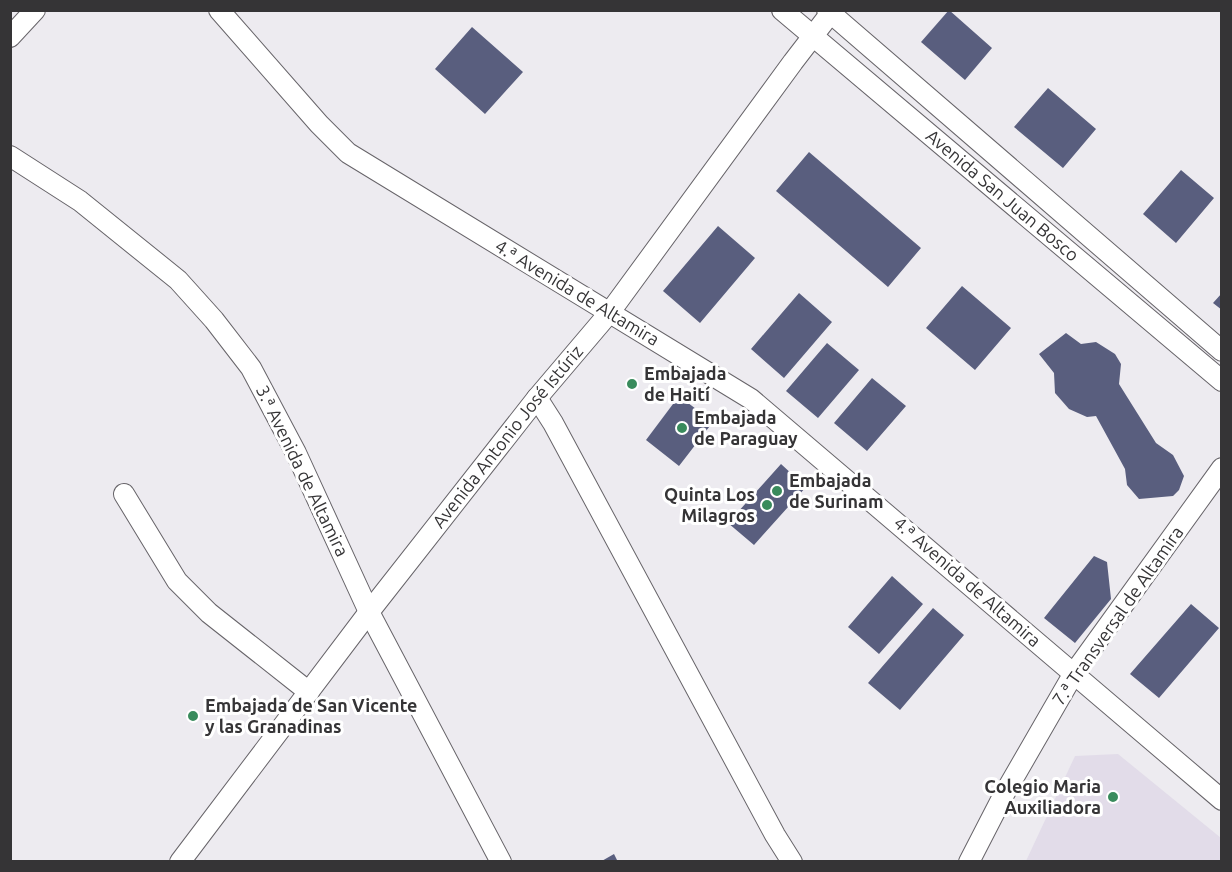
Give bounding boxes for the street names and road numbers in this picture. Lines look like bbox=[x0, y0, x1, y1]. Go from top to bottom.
street label: Avenida San Juan Bosco bbox=[922, 125, 1083, 265]
street label: 4.ª Avenida de Altamira bbox=[492, 235, 663, 349]
street label: Avenida Antonio José Istúriz bbox=[428, 341, 586, 531]
street label: 3.ª Avenida de Altamira bbox=[253, 382, 353, 559]
street label: 4.ª Avenida de Altamira bbox=[890, 512, 1045, 650]
street label: 7.ª Transversal de Altamira bbox=[1048, 522, 1187, 709]

